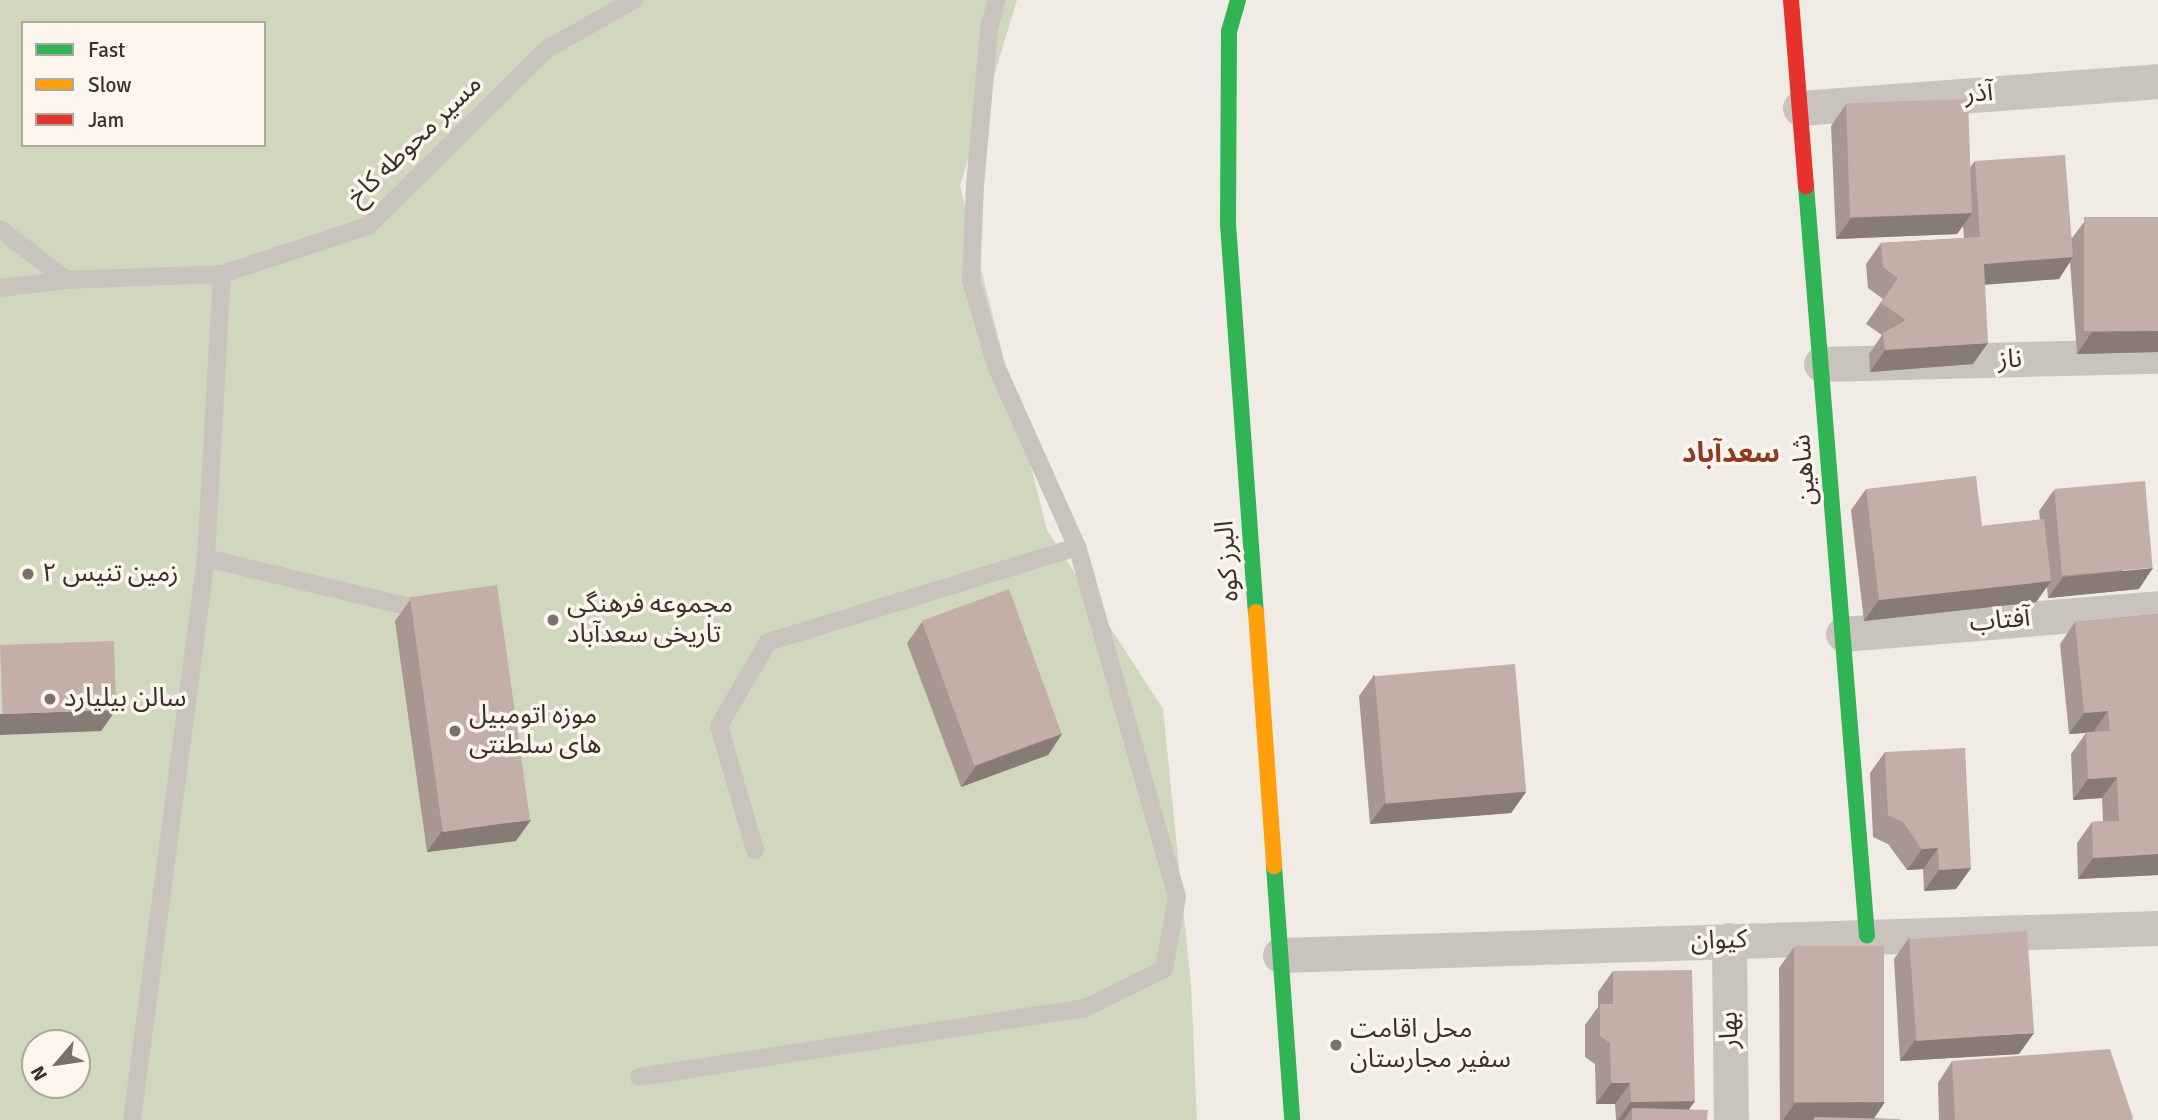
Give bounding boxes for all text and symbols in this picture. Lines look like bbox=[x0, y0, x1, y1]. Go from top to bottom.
legend bbox=[21, 21, 266, 147]
text: Fast bbox=[88, 37, 125, 63]
street label: مسیر محوطه کاخ bbox=[341, 69, 489, 213]
text: Slow bbox=[88, 72, 132, 98]
street label: آذر bbox=[1964, 77, 1994, 111]
text: Jam bbox=[88, 107, 124, 133]
street label: ناز bbox=[1997, 344, 2023, 376]
street label: شاهین bbox=[1786, 433, 1824, 507]
district label: سعدآباد bbox=[1682, 436, 1780, 470]
street label: البرز کوه bbox=[1210, 520, 1246, 602]
place label: زمین تنیس ۲ bbox=[42, 558, 179, 590]
marker: زمین تنیس ۲ bbox=[20, 566, 36, 582]
place label: مجموعه فرهنگی تاریخی سعدآباد bbox=[567, 589, 733, 650]
street label: آفتاب bbox=[1968, 603, 2032, 639]
marker: مجموعه فرهنگی تاریخی سعدآباد bbox=[545, 612, 561, 628]
place label: سالن بیلیارد bbox=[64, 683, 186, 715]
marker: سالن بیلیارد bbox=[42, 691, 58, 707]
place label: موزه اتومبیل های سلطنتی bbox=[469, 700, 601, 762]
marker: موزه اتومبیل های سلطنتی bbox=[447, 723, 463, 739]
street label: کیوان bbox=[1690, 924, 1748, 958]
street label: بهار bbox=[1714, 1011, 1746, 1049]
place label: محل اقامت سفیر مجارستان bbox=[1350, 1014, 1511, 1076]
north arrow bbox=[21, 1029, 91, 1099]
marker: محل اقامت سفیر مجارستان bbox=[1328, 1037, 1344, 1053]
text: N bbox=[26, 1062, 53, 1085]

